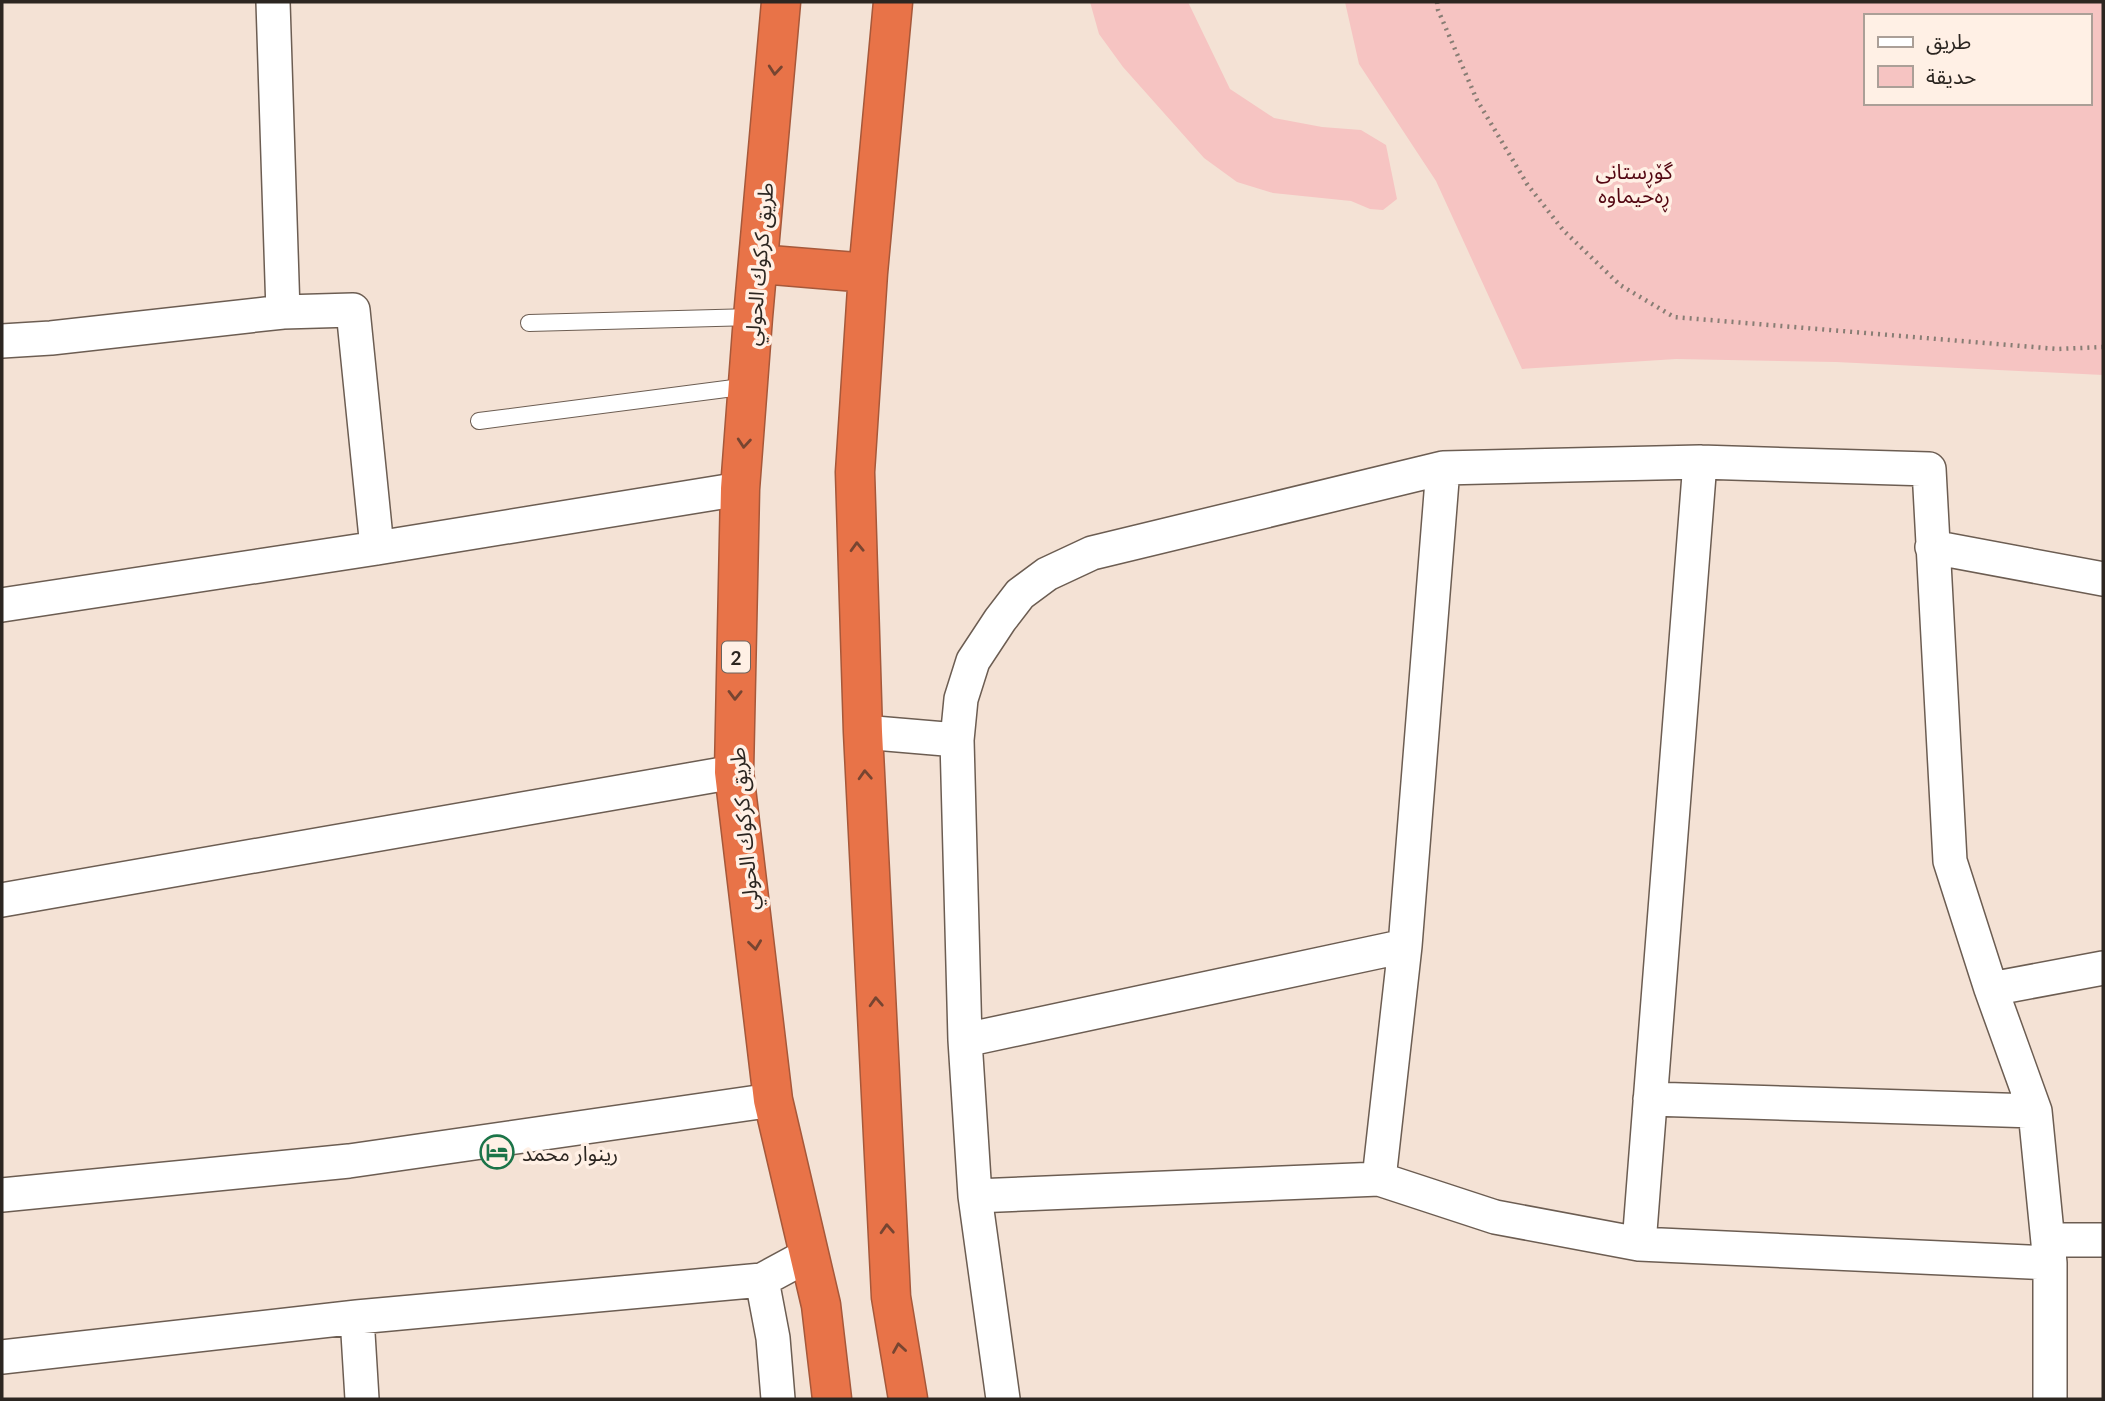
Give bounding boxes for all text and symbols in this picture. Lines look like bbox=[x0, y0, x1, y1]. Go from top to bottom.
legend bbox=[1864, 14, 2091, 105]
text: طريق bbox=[1926, 28, 1971, 55]
text: حديقة bbox=[1926, 63, 1976, 88]
one-way arrow bbox=[768, 65, 783, 76]
park label: گۆڕستانی ڕەحیماوە bbox=[1595, 158, 1673, 213]
street label: طريق كركوك الحولي bbox=[738, 181, 782, 347]
one-way arrow bbox=[737, 438, 752, 449]
one-way arrow bbox=[849, 542, 865, 552]
road number: 2 bbox=[722, 642, 750, 672]
one-way arrow bbox=[728, 689, 743, 700]
street label: طريق كركوك الحولي bbox=[723, 746, 767, 912]
one-way arrow bbox=[857, 769, 872, 780]
one-way arrow bbox=[747, 940, 762, 951]
one-way arrow bbox=[869, 996, 884, 1007]
hotel icon: رينوار محمد bbox=[478, 1133, 516, 1171]
place label: رينوار محمد bbox=[522, 1140, 618, 1166]
one-way arrow bbox=[880, 1223, 895, 1234]
one-way arrow bbox=[892, 1342, 907, 1354]

